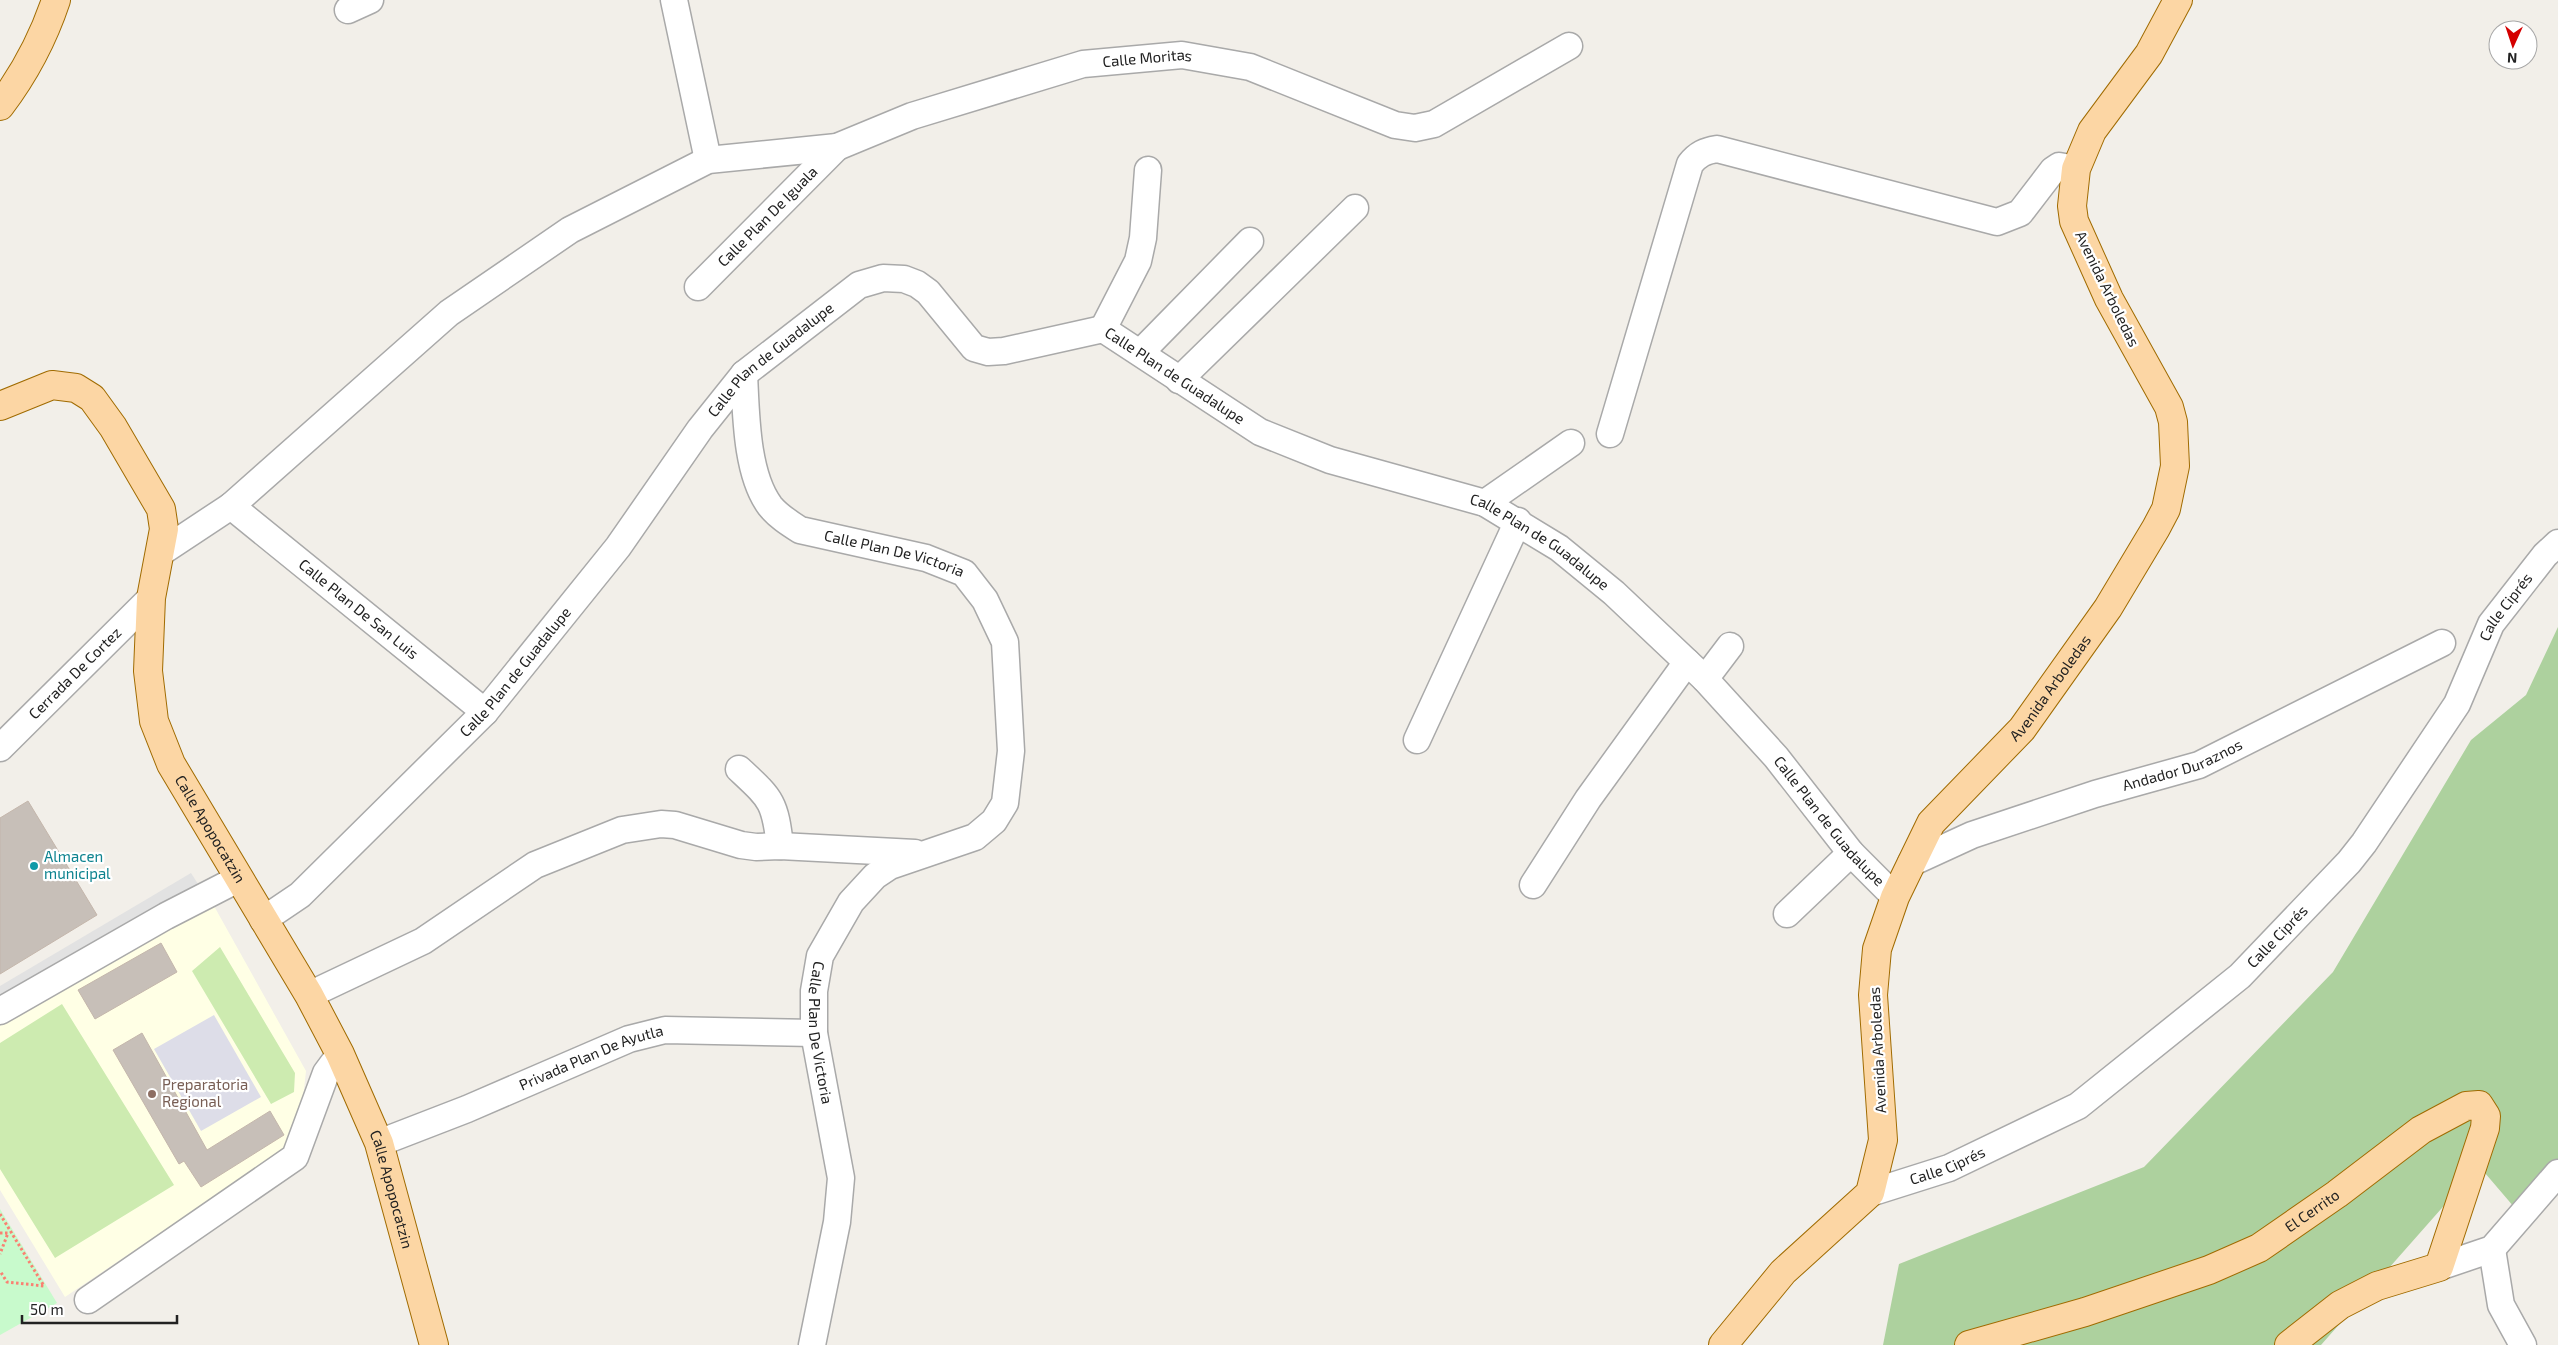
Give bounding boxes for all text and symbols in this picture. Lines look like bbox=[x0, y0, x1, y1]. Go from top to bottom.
north arrow bbox=[2488, 20, 2538, 70]
street label: Calle Moritas bbox=[1102, 45, 1194, 70]
text: N bbox=[2507, 50, 2518, 67]
street label: Calle Plan De Iguala bbox=[713, 162, 821, 270]
street label: Avenida Arboledas bbox=[2072, 228, 2144, 349]
street label: Calle Plan de Guadalupe bbox=[703, 298, 837, 420]
street label: Calle Plan de Guadalupe bbox=[1102, 323, 1249, 428]
street label: Calle Plan de Guadalupe bbox=[1468, 489, 1613, 593]
street label: Calle Plan De Victoria bbox=[823, 526, 967, 580]
street label: Calle Plan De San Luis bbox=[296, 555, 422, 662]
street label: Calle Ciprés bbox=[2475, 569, 2536, 643]
street label: Calle Plan de Guadalupe bbox=[455, 603, 574, 740]
street label: Cerrada De Cortez bbox=[25, 623, 124, 722]
street label: Avenida Arboledas bbox=[2005, 631, 2094, 744]
street label: Andador Duraznos bbox=[2120, 735, 2245, 794]
street label: Calle Plan de Guadalupe bbox=[1771, 752, 1889, 889]
street label: Calle Apopocatzin bbox=[172, 772, 250, 886]
place label: Almacen municipal bbox=[44, 847, 111, 882]
marker: Almacen municipal bbox=[28, 860, 40, 872]
street label: Calle Ciprés bbox=[2243, 901, 2311, 971]
street label: Calle Plan De Victoria bbox=[805, 960, 837, 1105]
street label: Avenida Arboledas bbox=[1865, 986, 1889, 1114]
street label: Privada Plan De Ayutla bbox=[516, 1021, 665, 1093]
place label: Preparatoria Regional bbox=[162, 1075, 248, 1110]
marker: Preparatoria Regional bbox=[146, 1088, 158, 1100]
street label: Calle Apopocatzin bbox=[366, 1127, 417, 1250]
street label: Calle Ciprés bbox=[1907, 1142, 1988, 1188]
street label: El Cerrito bbox=[2281, 1185, 2343, 1235]
scale bar bbox=[22, 1292, 178, 1324]
text: 50 m bbox=[30, 1300, 64, 1318]

